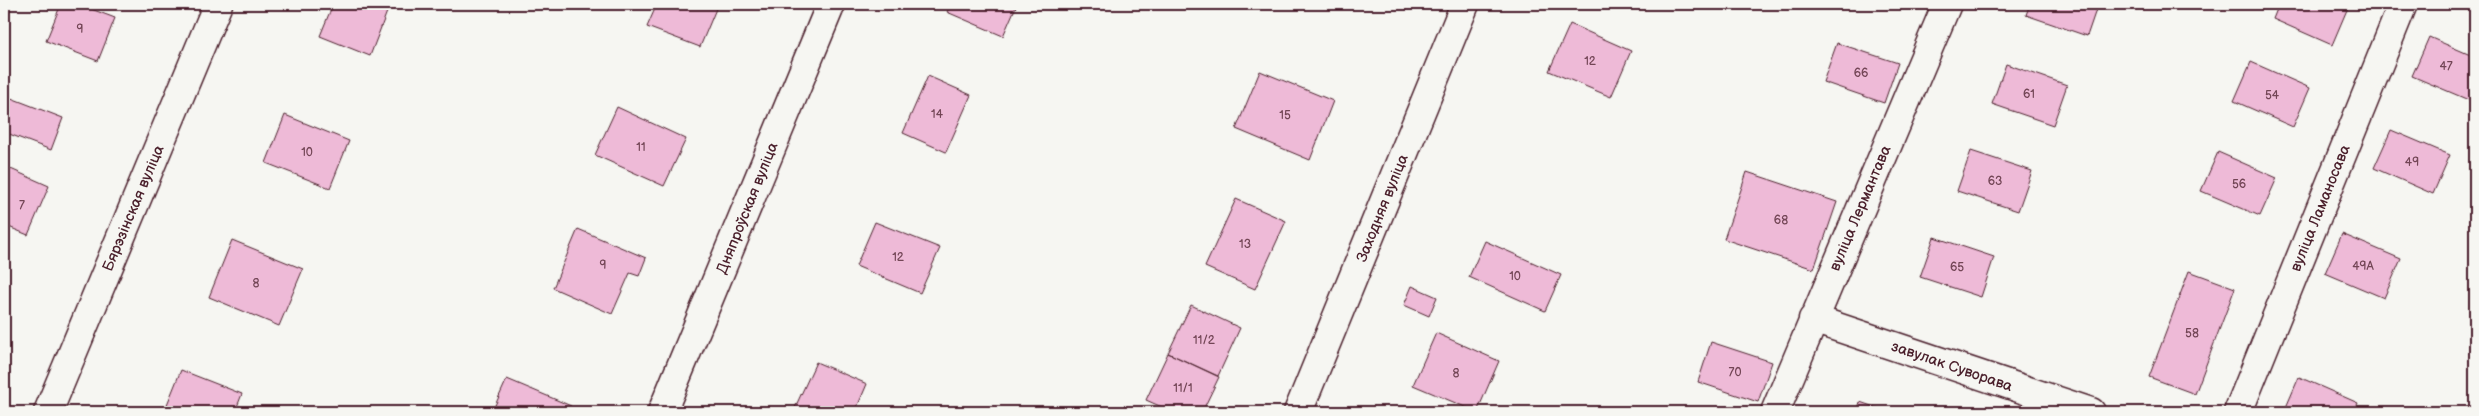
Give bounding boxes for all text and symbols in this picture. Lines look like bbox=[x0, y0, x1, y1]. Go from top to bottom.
house number: 9 bbox=[77, 22, 84, 37]
house number: 12 bbox=[1584, 54, 1596, 69]
house number: 47 bbox=[2439, 59, 2453, 74]
house number: 66 bbox=[1854, 66, 1868, 81]
house number: 61 bbox=[2023, 87, 2035, 102]
house number: 54 bbox=[2265, 88, 2280, 103]
house number: 14 bbox=[931, 107, 944, 122]
house number: 15 bbox=[1279, 108, 1291, 123]
street label: Дняпроўская вуліца bbox=[712, 139, 783, 277]
house number: 11 bbox=[636, 140, 646, 155]
street label: Бярэзінская вуліца bbox=[98, 142, 169, 274]
street label: вуліца Лермантава bbox=[1825, 142, 1896, 274]
street label: вуліца Ламаносава bbox=[2286, 142, 2355, 274]
house number: 10 bbox=[301, 145, 313, 160]
street label: Заходняя вуліца bbox=[1352, 151, 1413, 265]
house number: 49 bbox=[2405, 155, 2419, 170]
house number: 63 bbox=[1988, 174, 2002, 189]
house number: 56 bbox=[2232, 177, 2246, 192]
house number: 7 bbox=[19, 198, 25, 213]
house number: 68 bbox=[1774, 213, 1788, 228]
house number: 13 bbox=[1239, 237, 1251, 252]
house number: 12 bbox=[892, 250, 904, 265]
house number: 9 bbox=[600, 258, 607, 273]
house number: 49А bbox=[2352, 259, 2374, 274]
house number: 65 bbox=[1950, 260, 1964, 275]
house number: 10 bbox=[1509, 269, 1521, 284]
house number: 8 bbox=[253, 276, 260, 291]
house number: 58 bbox=[2185, 326, 2199, 341]
house number: 11/2 bbox=[1193, 333, 1215, 348]
street label: завулак Суворава bbox=[1889, 337, 2015, 396]
house number: 70 bbox=[1729, 365, 1741, 380]
house number: 8 bbox=[1453, 366, 1460, 381]
house number: 11/1 bbox=[1173, 381, 1193, 396]

